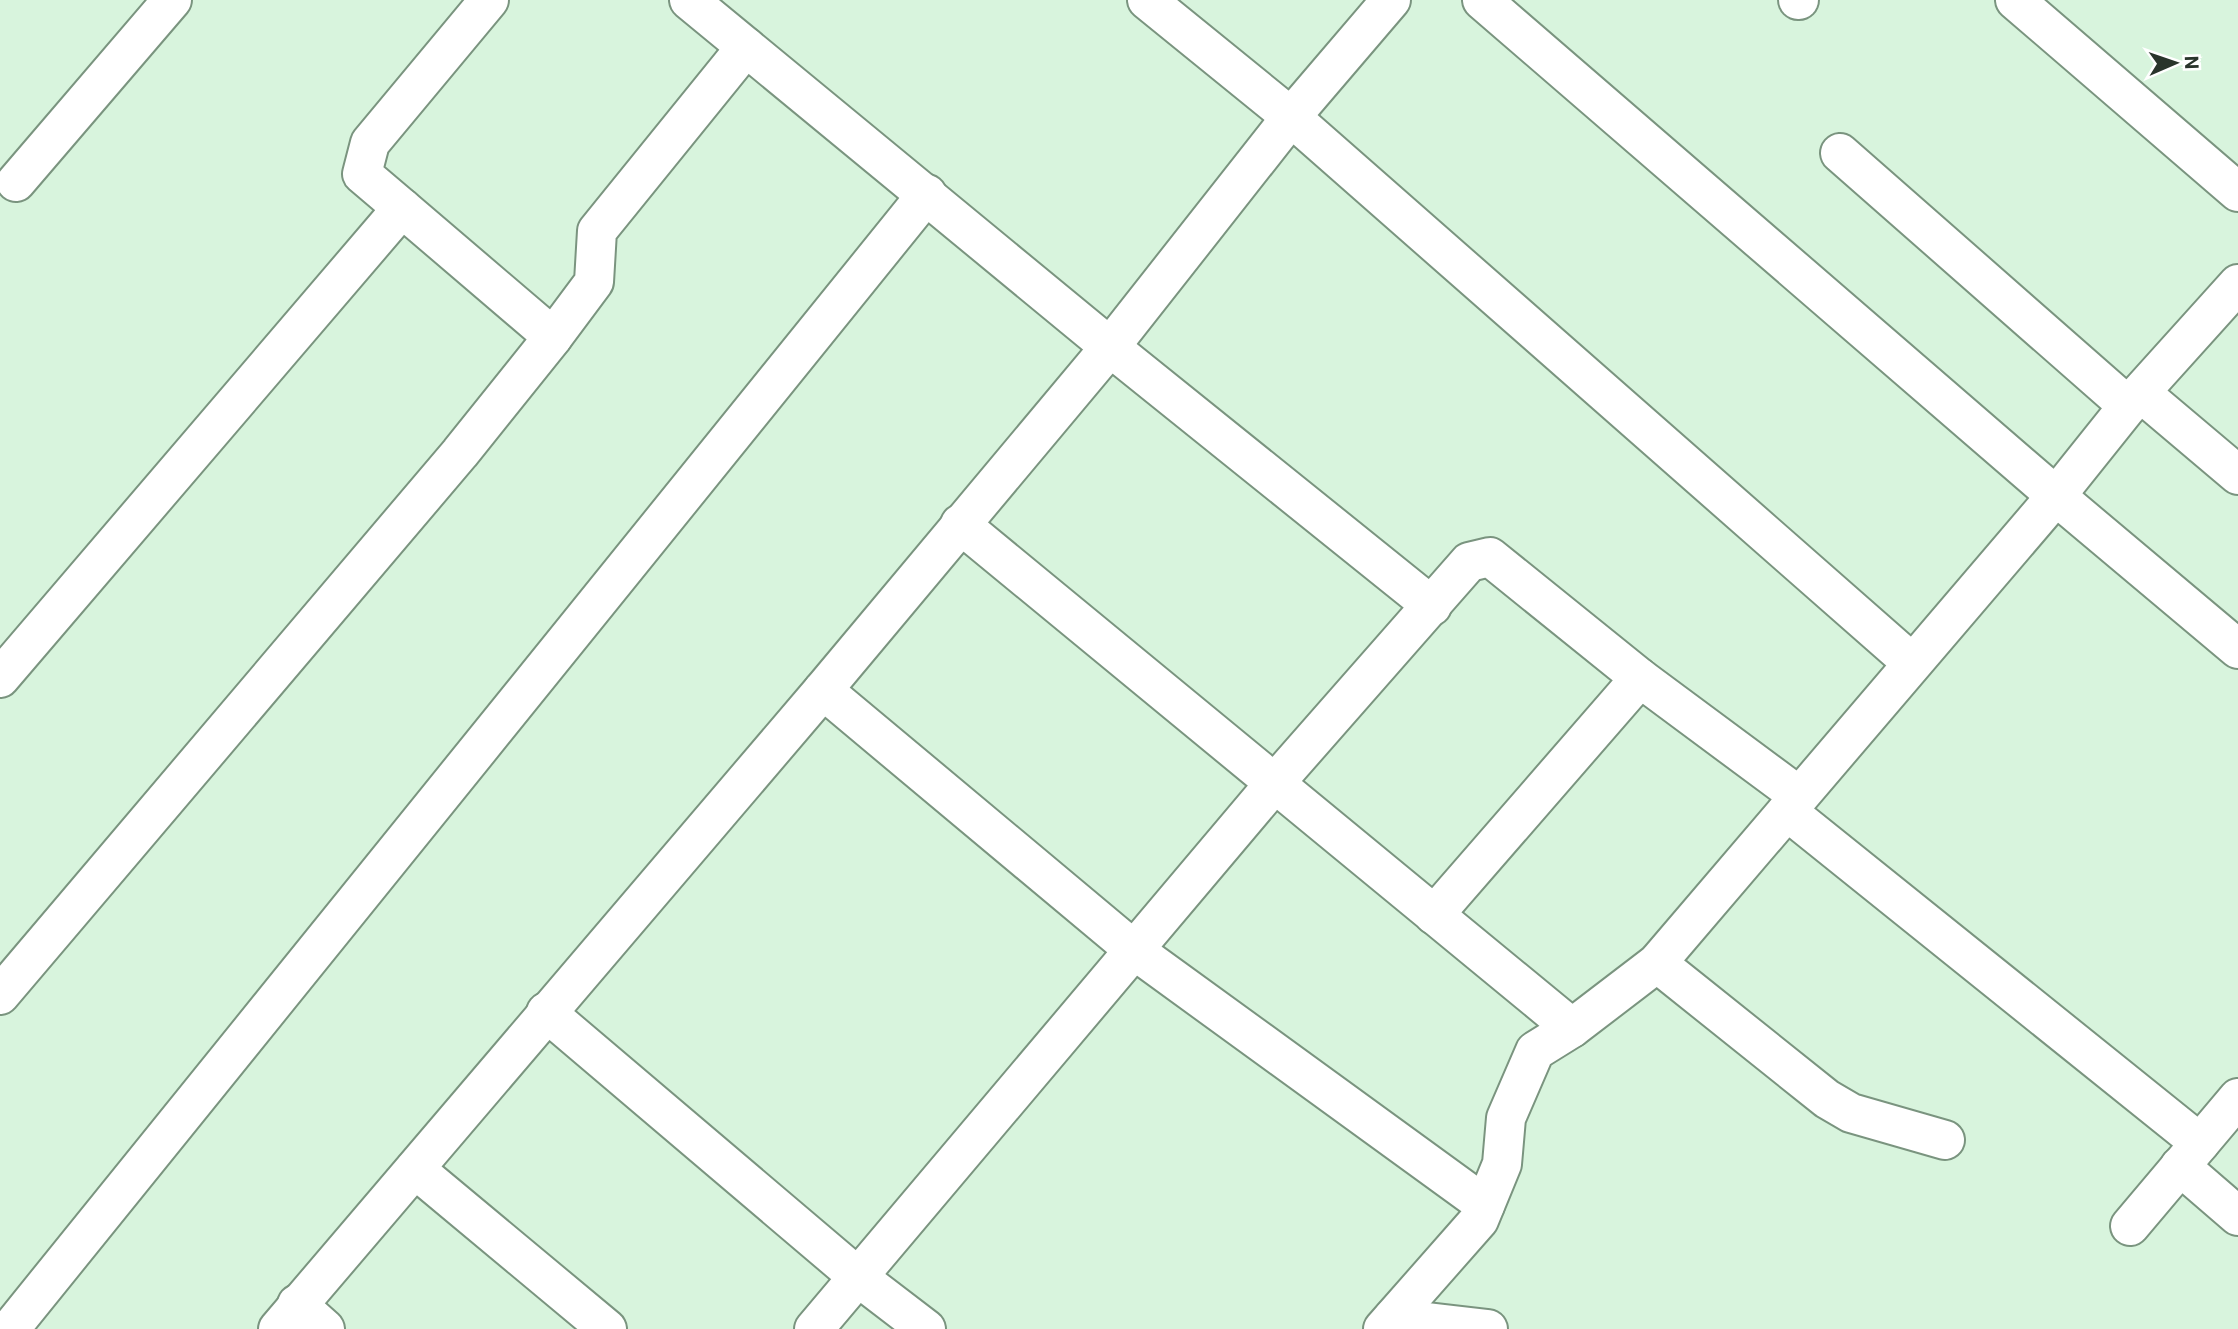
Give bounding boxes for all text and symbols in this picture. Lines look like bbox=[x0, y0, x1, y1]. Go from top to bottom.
north arrow bbox=[2140, 28, 2210, 98]
text: N bbox=[2180, 55, 2203, 70]

